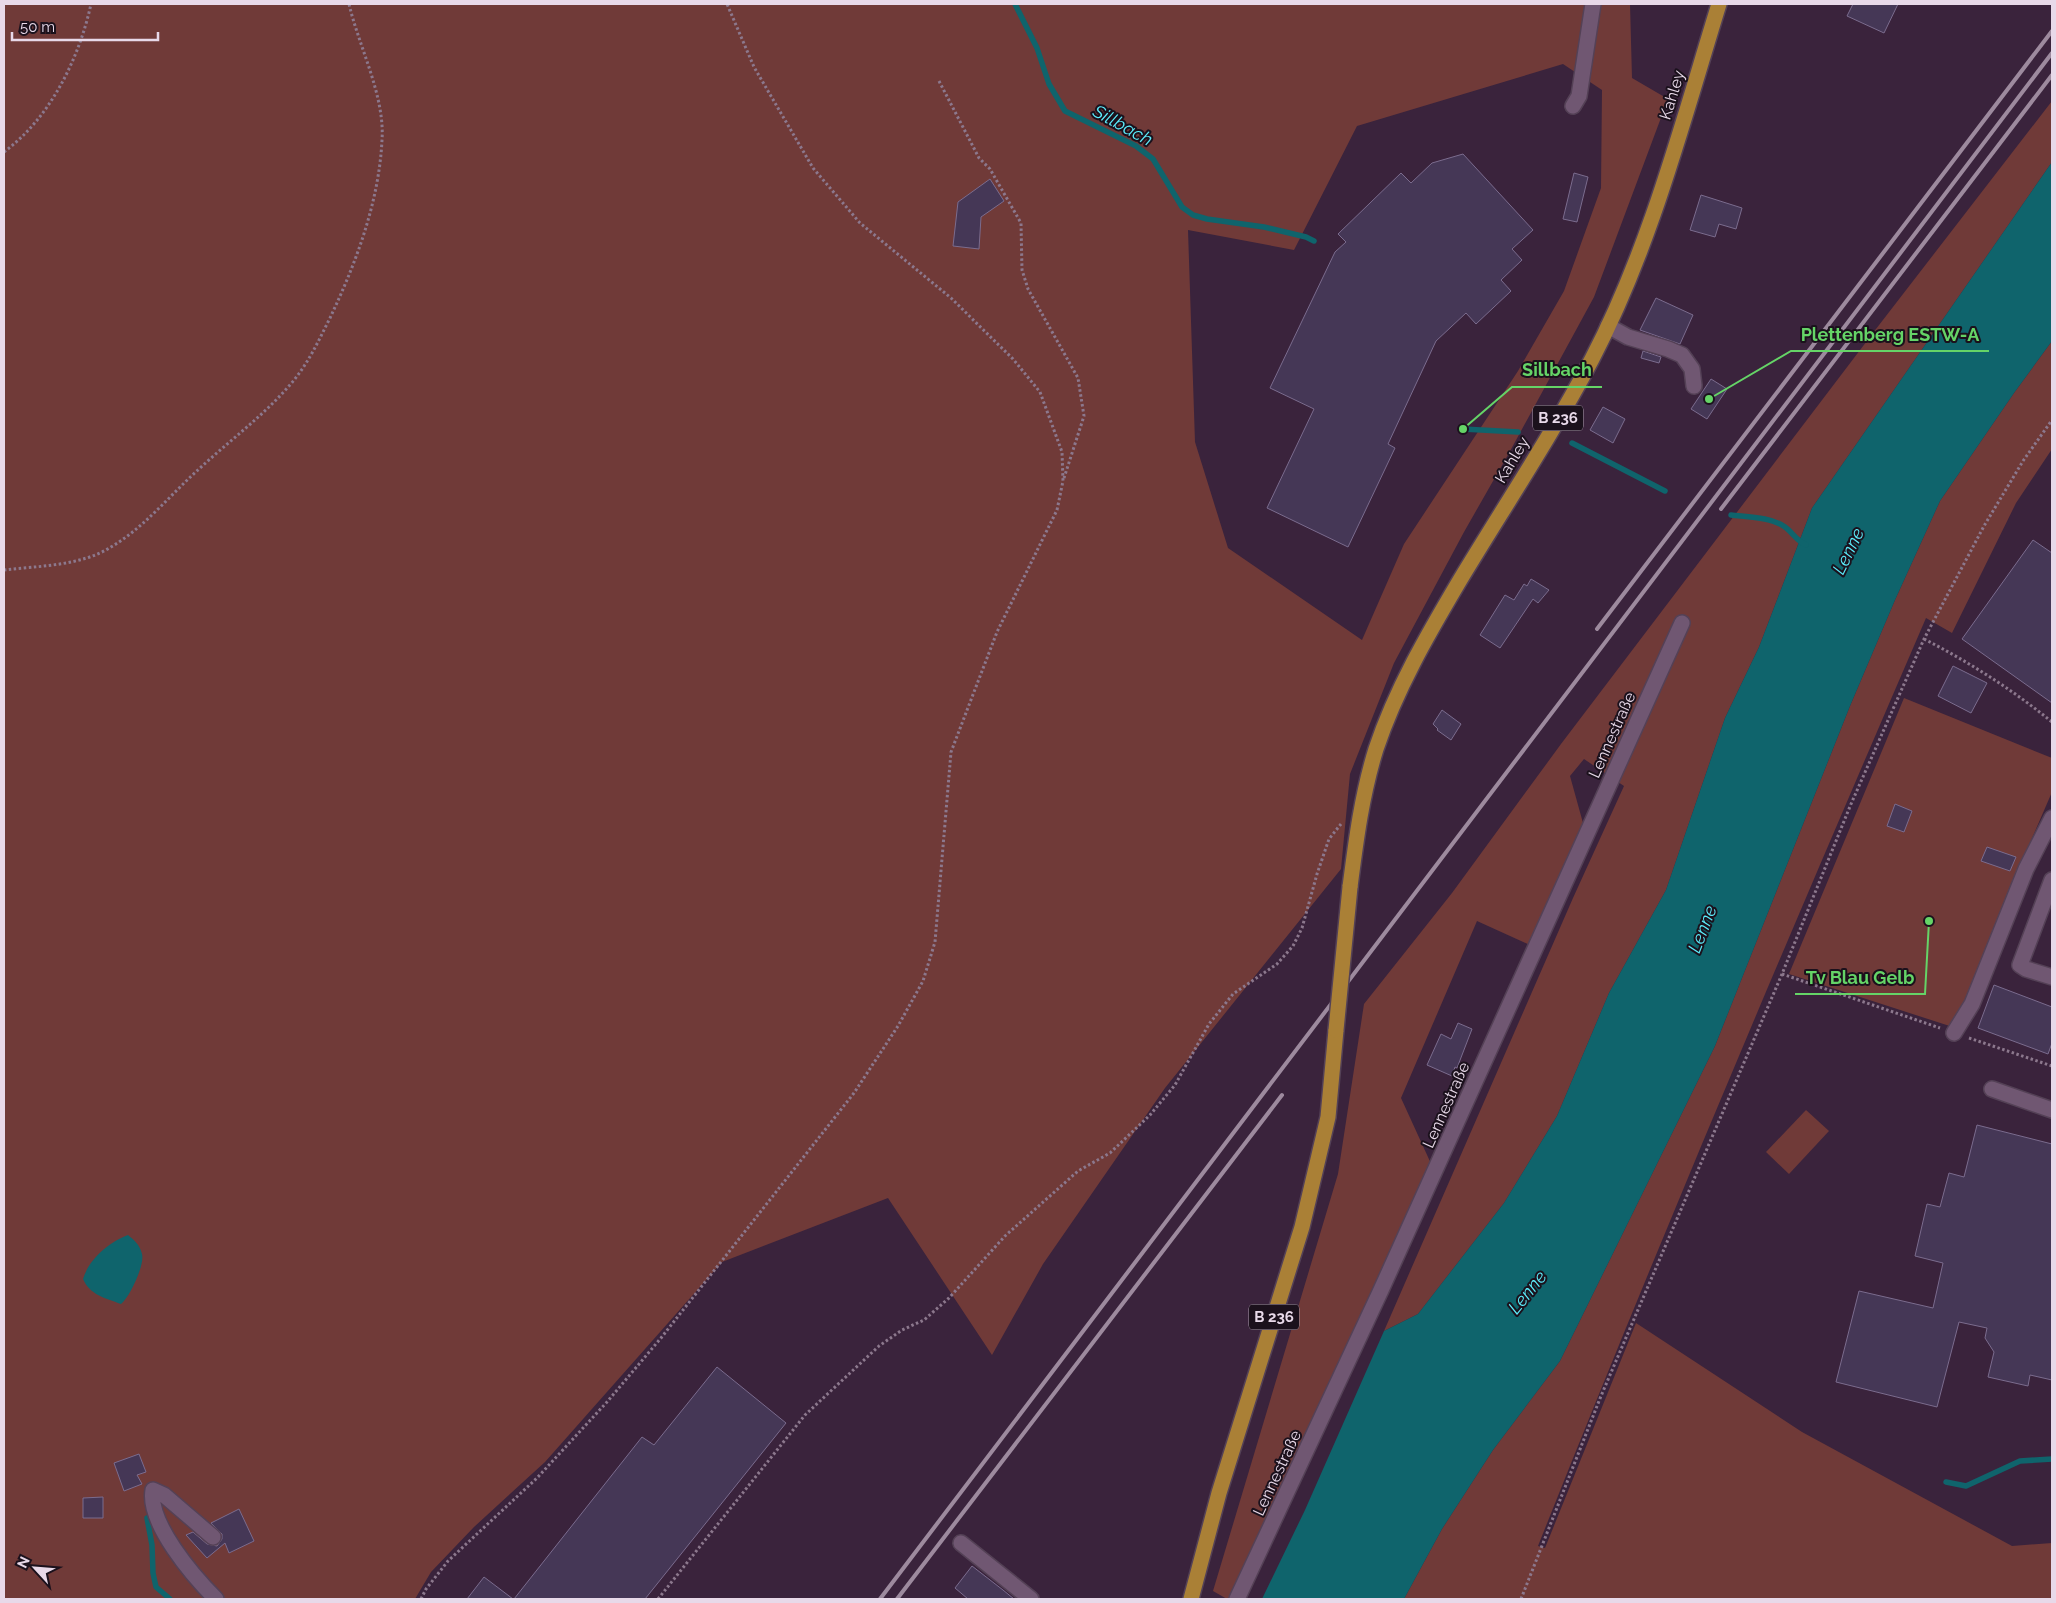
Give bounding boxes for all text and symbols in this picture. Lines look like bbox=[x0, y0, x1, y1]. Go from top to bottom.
scale bar bbox=[12, 10, 159, 42]
text: 50 m bbox=[20, 18, 55, 36]
street label: Kahley bbox=[1656, 68, 1689, 122]
water label: Sillbach bbox=[1089, 100, 1156, 150]
callout: Plettenberg ESTW-A bbox=[1791, 318, 1989, 351]
text: Plettenberg ESTW-A bbox=[1801, 324, 1980, 345]
callout: Sillbach bbox=[1512, 354, 1602, 387]
text: Sillbach bbox=[1522, 359, 1592, 380]
road number: B 236 bbox=[1533, 406, 1583, 430]
street label: Kahley bbox=[1491, 433, 1533, 487]
water label: Lenne bbox=[1828, 524, 1868, 578]
street label: Lennestraße bbox=[1585, 689, 1639, 781]
water label: Lenne bbox=[1683, 902, 1721, 956]
callout: Tv Blau Gelb bbox=[1795, 961, 1925, 994]
text: Tv Blau Gelb bbox=[1806, 967, 1914, 988]
street label: Lennestraße bbox=[1419, 1059, 1473, 1151]
water label: Lenne bbox=[1503, 1266, 1551, 1318]
road number: B 236 bbox=[1249, 1304, 1299, 1330]
street label: Lennestraße bbox=[1249, 1427, 1305, 1519]
north arrow bbox=[10, 1543, 60, 1593]
text: N bbox=[14, 1554, 33, 1571]

